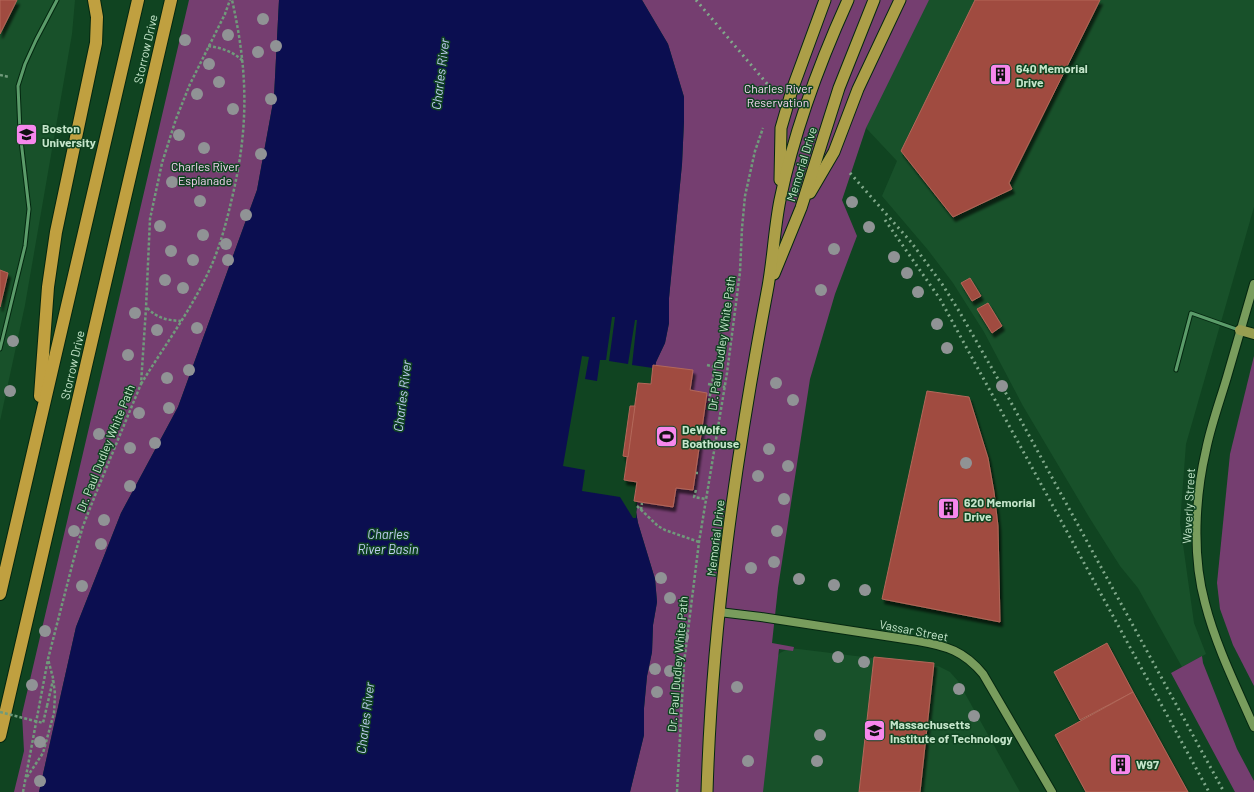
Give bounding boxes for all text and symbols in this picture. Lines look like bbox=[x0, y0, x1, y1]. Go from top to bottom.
street label: Storrow Drive bbox=[130, 13, 160, 85]
water label: Charles River bbox=[428, 37, 452, 111]
place label: 640 Memorial Drive bbox=[1016, 61, 1088, 89]
building icon: 640 Memorial Drive bbox=[987, 62, 1013, 88]
park label: Charles River Reservation bbox=[744, 81, 813, 109]
place label: Boston University bbox=[42, 121, 96, 149]
school or university icon: Boston University bbox=[14, 122, 40, 148]
street label: Memorial Drive bbox=[783, 125, 819, 203]
park label: Charles River Esplanade bbox=[171, 159, 240, 187]
street label: Dr. Paul Dudley White Path bbox=[705, 275, 737, 411]
street label: Storrow Drive bbox=[57, 329, 87, 401]
water label: Charles River bbox=[390, 359, 414, 433]
street label: Dr. Paul Dudley White Path bbox=[73, 382, 137, 514]
place label: DeWolfe Boathouse bbox=[682, 422, 740, 450]
sports icon: DeWolfe Boathouse bbox=[653, 423, 679, 449]
street label: Waverly Street bbox=[1179, 468, 1197, 544]
place label: 620 Memorial Drive bbox=[964, 495, 1035, 523]
building icon: 620 Memorial Drive bbox=[935, 496, 961, 522]
street label: Memorial Drive bbox=[703, 499, 727, 577]
water label: Charles River Basin bbox=[357, 526, 419, 557]
street label: Dr. Paul Dudley White Path bbox=[664, 596, 690, 732]
street label: Vassar Street bbox=[878, 616, 950, 644]
water label: Charles River bbox=[353, 681, 377, 755]
place label: Massachusetts Institute of Technology bbox=[890, 717, 1013, 745]
school or university icon: Massachusetts Institute of Technology bbox=[862, 718, 888, 744]
building icon: W97 bbox=[1108, 751, 1134, 777]
place label: W97 bbox=[1136, 757, 1159, 771]

